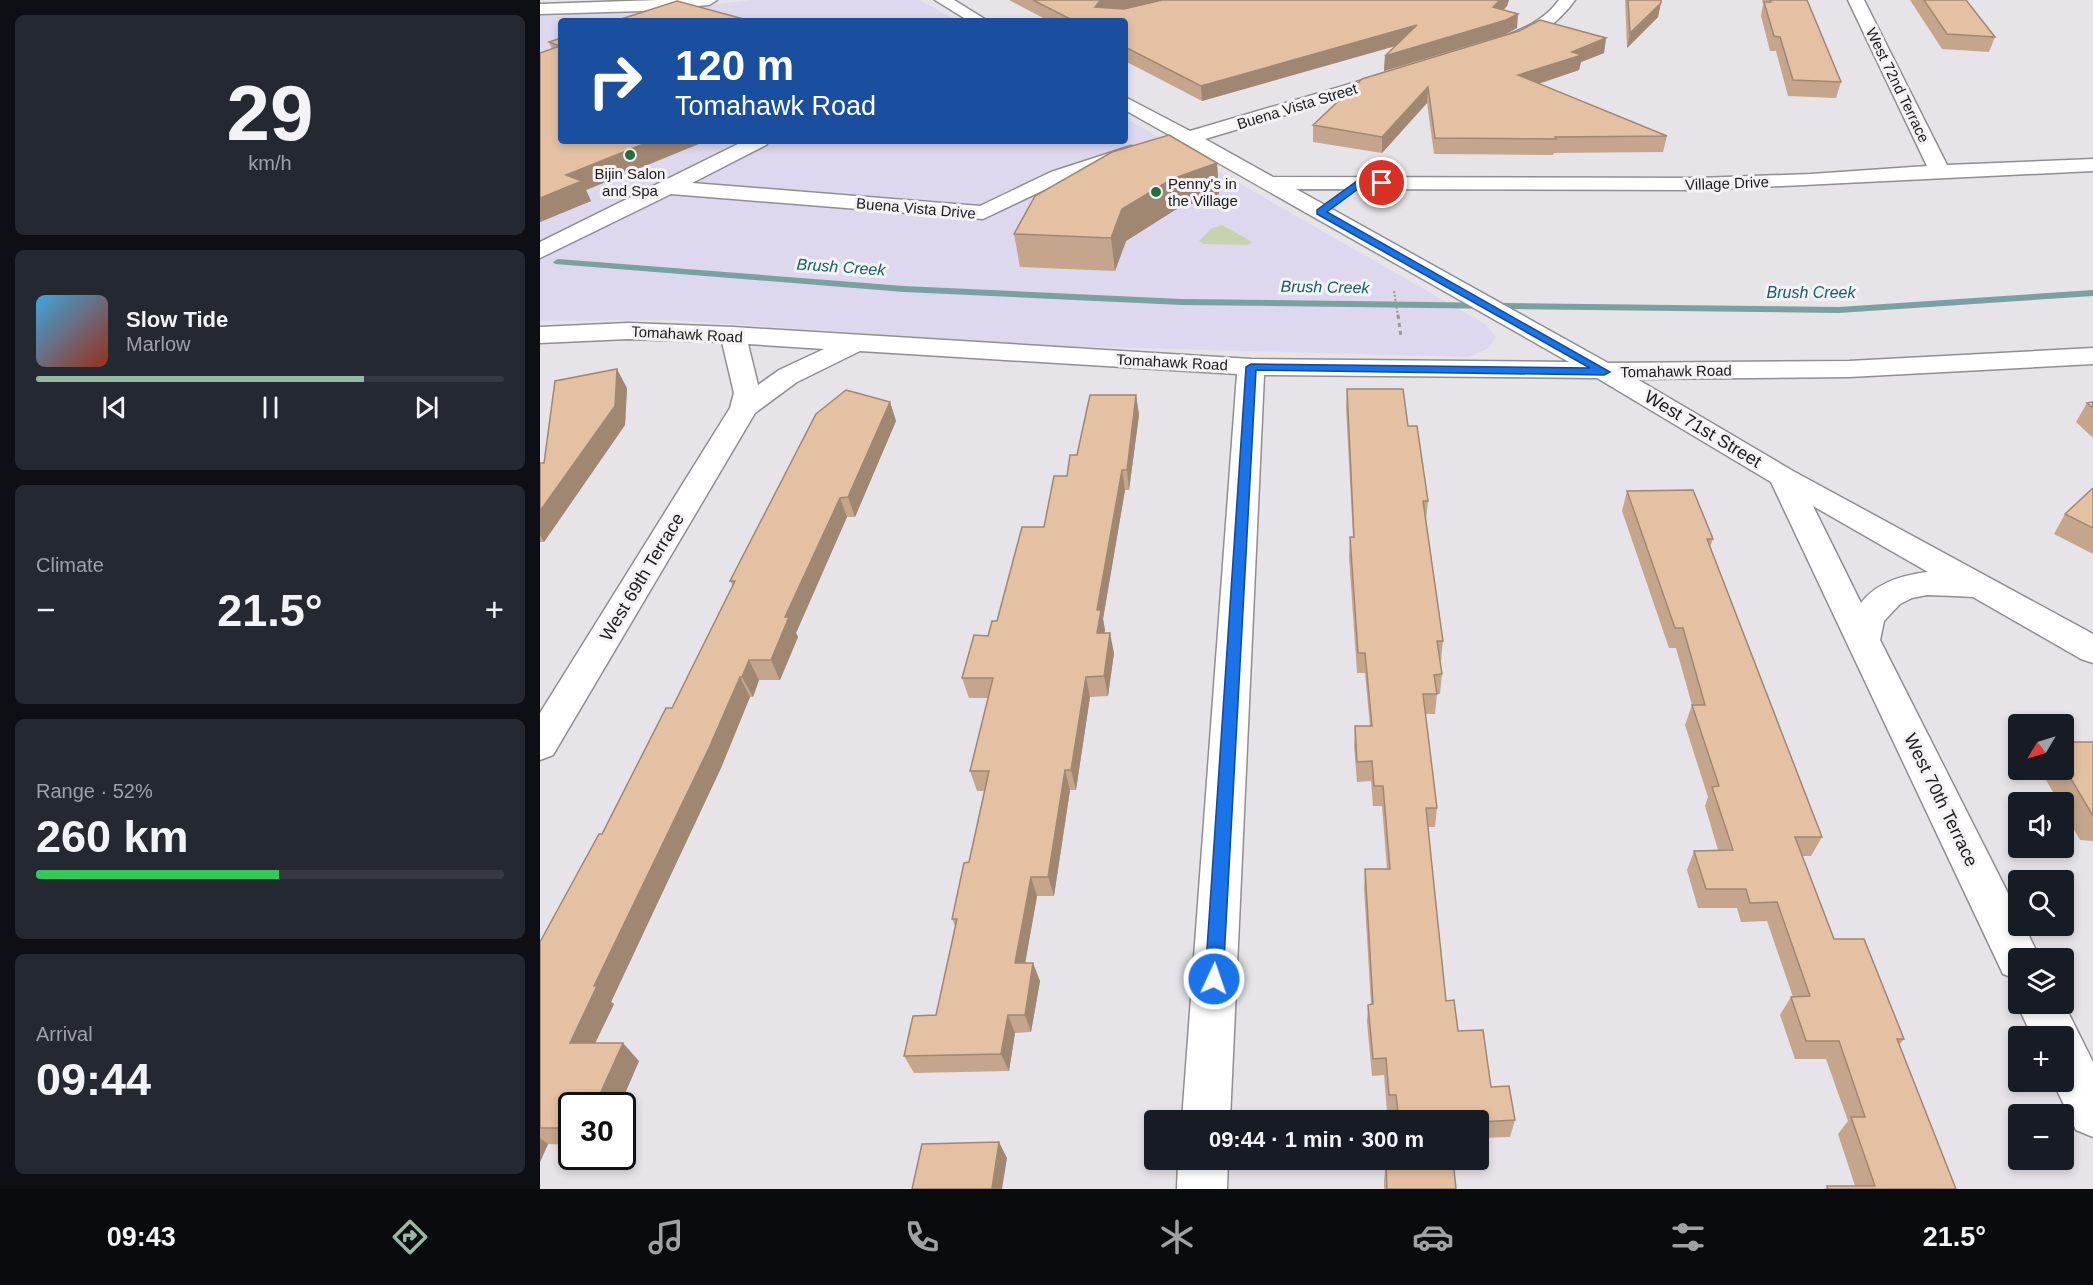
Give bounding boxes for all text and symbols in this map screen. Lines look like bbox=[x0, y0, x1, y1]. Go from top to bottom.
street label: West 72nd Terrace bbox=[1863, 25, 1933, 145]
icon: right bbox=[576, 42, 654, 120]
text: 120 m bbox=[675, 42, 794, 89]
text: 29 bbox=[227, 69, 313, 157]
street label: Buena Vista Street bbox=[1235, 79, 1360, 132]
text: Tomahawk Road bbox=[675, 91, 876, 121]
marker: Bijin Salon and Spa bbox=[623, 148, 637, 162]
text: km/h bbox=[248, 152, 292, 174]
pin bbox=[1356, 157, 1407, 208]
place label: Bijin Salon and Spa bbox=[595, 165, 665, 199]
icon: arrive bbox=[1365, 166, 1398, 199]
street label: Village Drive bbox=[1685, 173, 1769, 193]
place label: Penny's in the Village bbox=[1168, 175, 1238, 209]
marker: Penny's in the Village bbox=[1149, 185, 1163, 199]
street label: Buena Vista Drive bbox=[856, 194, 976, 222]
water label: Brush Creek bbox=[796, 255, 887, 279]
water label: Brush Creek bbox=[1280, 278, 1371, 296]
water label: Brush Creek bbox=[1767, 284, 1856, 301]
text: Slow Tide bbox=[126, 307, 228, 332]
street label: Tomahawk Road bbox=[631, 323, 743, 345]
text: Marlow bbox=[126, 333, 190, 355]
street label: Tomahawk Road bbox=[1116, 351, 1228, 373]
street label: Tomahawk Road bbox=[1620, 362, 1732, 380]
street label: West 71st Street bbox=[1641, 386, 1765, 472]
icon: previous bbox=[98, 391, 131, 424]
icon: pause bbox=[254, 391, 287, 424]
icon: next bbox=[410, 391, 443, 424]
street label: West 69th Terrace bbox=[596, 510, 688, 644]
text: Climate bbox=[36, 554, 104, 576]
text: 21.5° bbox=[217, 585, 323, 636]
text: − bbox=[36, 591, 55, 628]
text: + bbox=[485, 591, 504, 628]
north arrow bbox=[2008, 714, 2074, 780]
map controls bbox=[2008, 714, 2074, 1170]
street label: West 70th Terrace bbox=[1900, 730, 1982, 870]
text: Range · 52% bbox=[36, 780, 153, 802]
button: sound bbox=[2008, 792, 2074, 858]
text: 260 km bbox=[36, 811, 189, 862]
button: search bbox=[2008, 870, 2074, 936]
position arrow bbox=[1182, 947, 1246, 1011]
button: layers bbox=[2008, 948, 2074, 1014]
text: Arrival bbox=[36, 1023, 93, 1045]
button: + bbox=[2008, 1026, 2074, 1092]
text: 09:44 bbox=[36, 1054, 151, 1105]
speed limit sign: 30 bbox=[558, 1092, 636, 1170]
button: − bbox=[2008, 1104, 2074, 1170]
text: 09:44 · 1 min · 300 m bbox=[1209, 1127, 1424, 1152]
icon: directions bbox=[389, 1216, 431, 1258]
icon: music bbox=[645, 1216, 687, 1258]
icon: phone bbox=[901, 1216, 943, 1258]
icon: climate bbox=[1156, 1216, 1198, 1258]
icon: car bbox=[1412, 1216, 1454, 1258]
icon: filters bbox=[1667, 1216, 1709, 1258]
text: 09:43 bbox=[107, 1222, 176, 1252]
text: 21.5° bbox=[1923, 1222, 1986, 1252]

